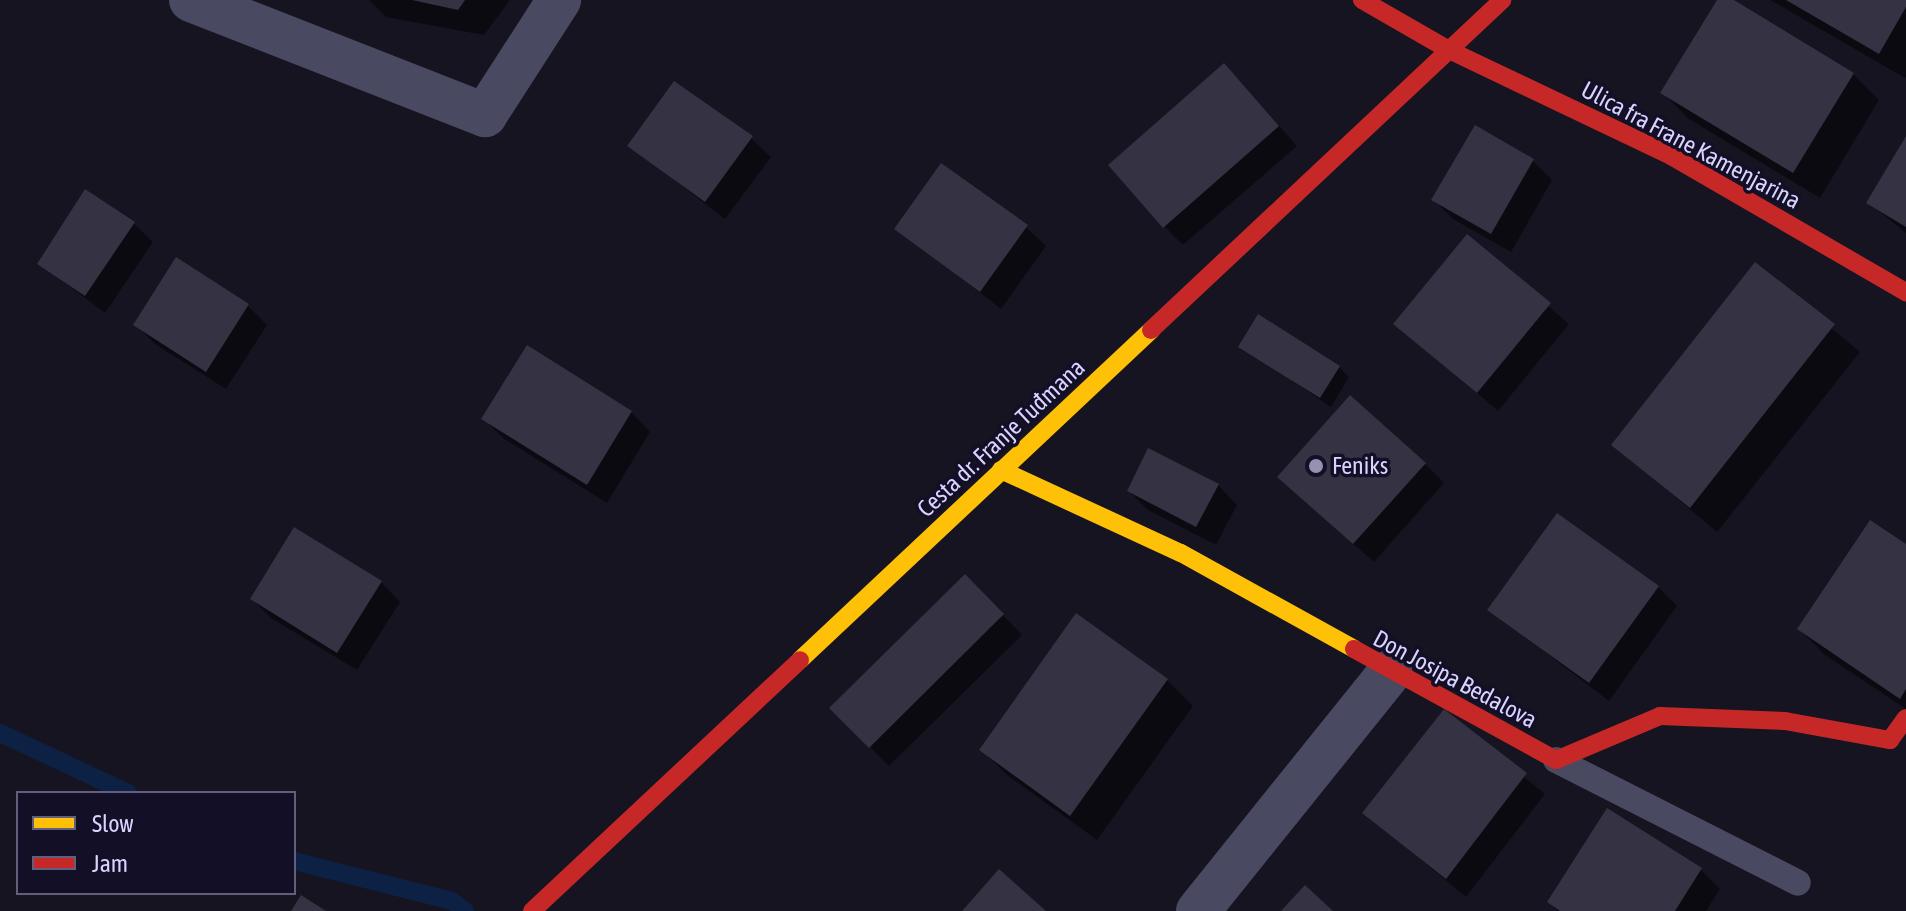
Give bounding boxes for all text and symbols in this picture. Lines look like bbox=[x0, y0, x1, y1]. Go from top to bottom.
street label: Ulica fra Frane Kamenjarina bbox=[1576, 75, 1806, 215]
street label: Cesta dr. Franje Tuđmana bbox=[911, 353, 1091, 523]
place label: Feniks bbox=[1332, 452, 1388, 480]
marker: Feniks bbox=[1307, 457, 1325, 475]
street label: Don Josipa Bedalova bbox=[1368, 624, 1542, 734]
legend bbox=[16, 791, 296, 895]
text: Slow bbox=[92, 810, 134, 837]
text: Jam bbox=[92, 850, 128, 877]

